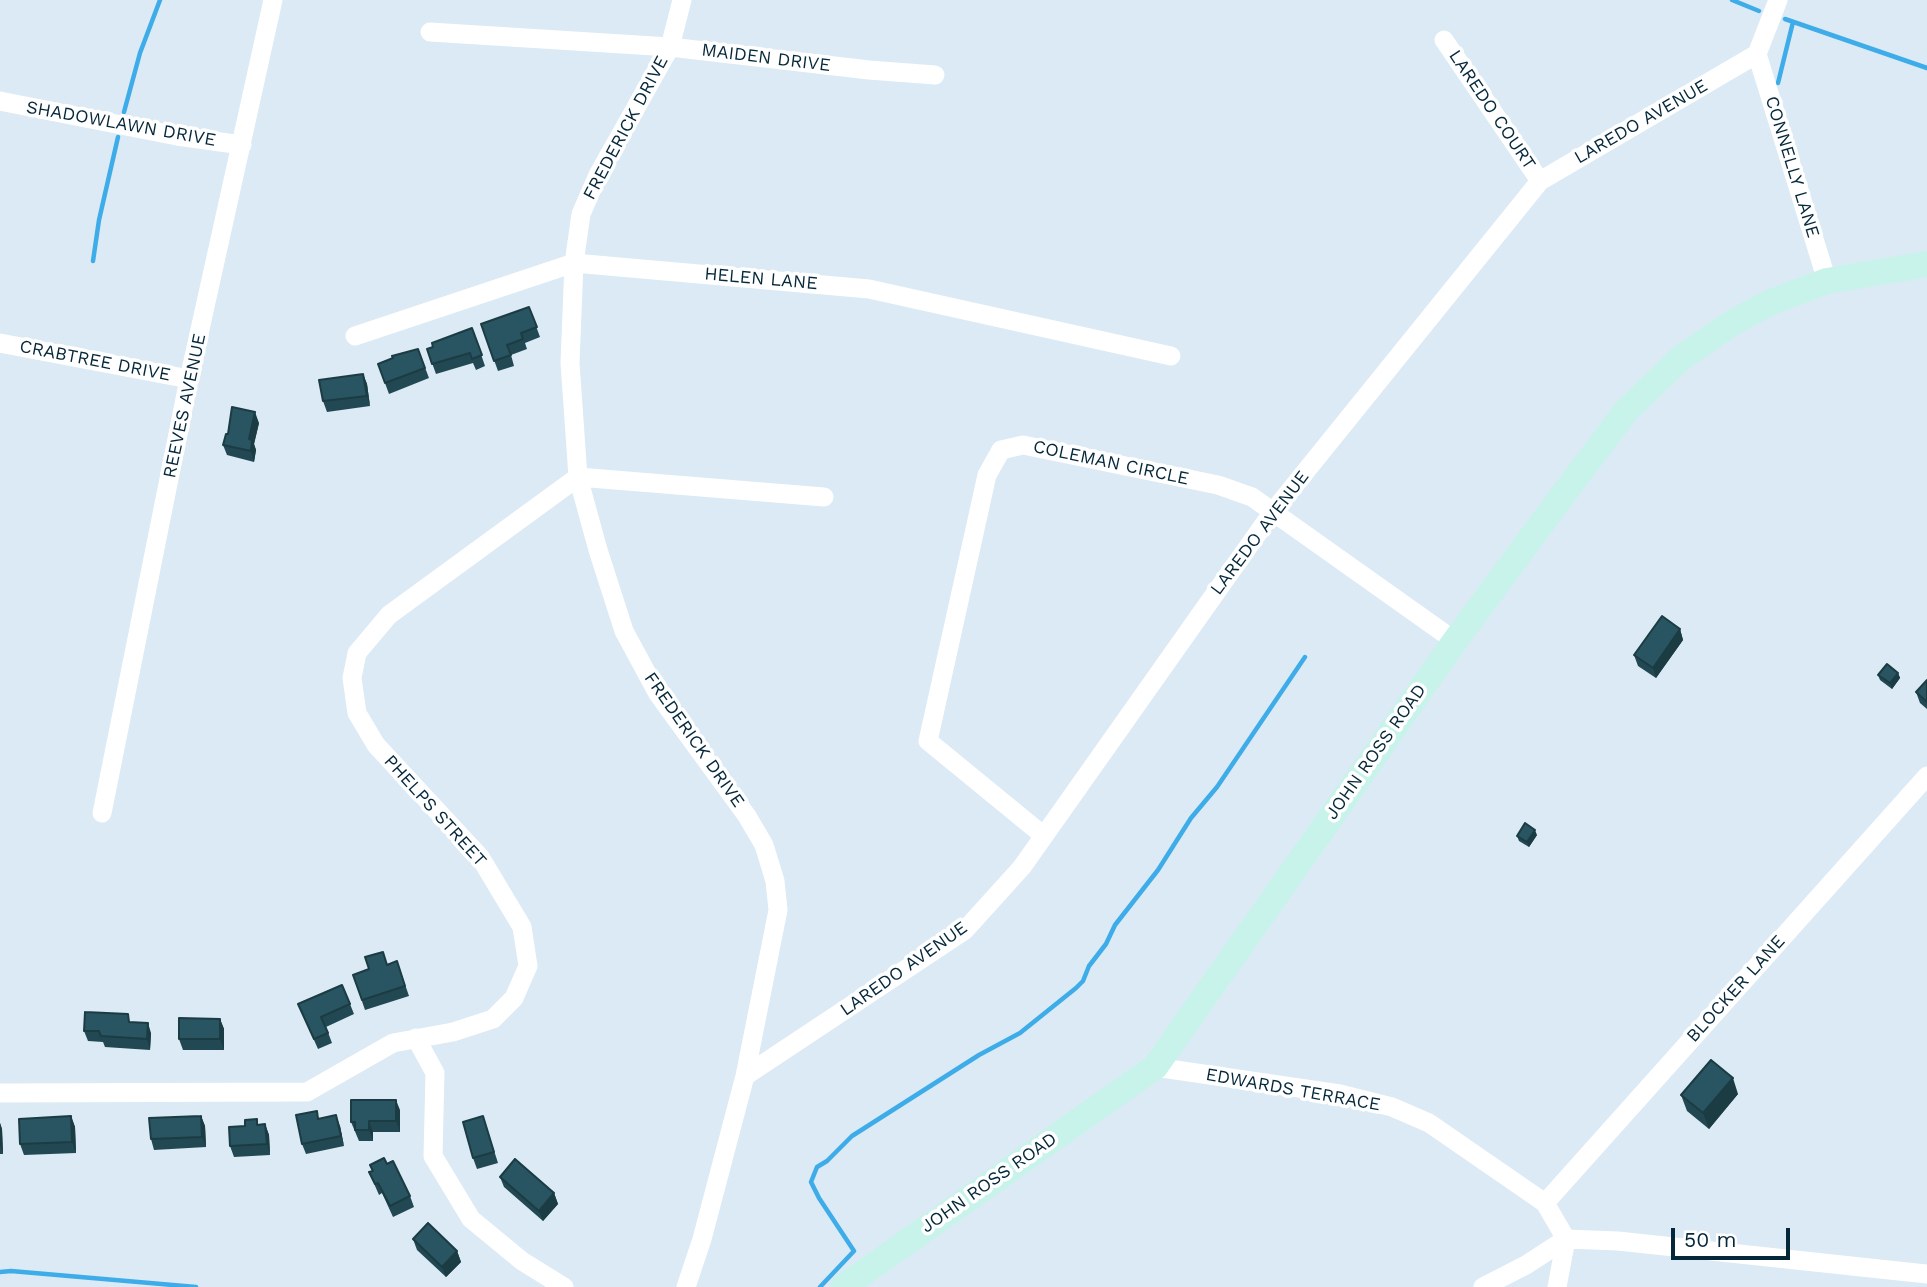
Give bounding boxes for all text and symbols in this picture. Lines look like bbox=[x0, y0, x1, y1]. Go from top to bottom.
street label: MAIDEN DRIVE bbox=[700, 39, 832, 77]
street label: LAREDO COURT bbox=[1444, 46, 1540, 174]
street label: FREDERICK DRIVE bbox=[579, 52, 673, 204]
street label: LAREDO AVENUE bbox=[1571, 75, 1711, 169]
street label: CONNELLY LANE bbox=[1760, 94, 1824, 240]
street label: SHADOWLAWN DRIVE bbox=[24, 97, 218, 151]
street label: HELEN LANE bbox=[703, 263, 819, 295]
street label: REEVES AVENUE bbox=[159, 332, 211, 480]
street label: CRABTREE DRIVE bbox=[18, 336, 172, 386]
street label: COLEMAN CIRCLE bbox=[1031, 436, 1191, 490]
street label: LAREDO AVENUE bbox=[1206, 467, 1314, 599]
street label: FREDERICK DRIVE bbox=[639, 668, 749, 812]
street label: JOHN ROSS ROAD bbox=[1321, 680, 1431, 824]
street label: PHELPS STREET bbox=[379, 751, 491, 871]
street label: LAREDO AVENUE bbox=[836, 917, 972, 1021]
street label: BLOCKER LANE bbox=[1682, 931, 1790, 1047]
street label: EDWARDS TERRACE bbox=[1204, 1064, 1382, 1116]
street label: JOHN ROSS ROAD bbox=[917, 1128, 1061, 1238]
scale bar bbox=[1675, 1214, 1794, 1258]
text: 50 m bbox=[1684, 1227, 1736, 1252]

